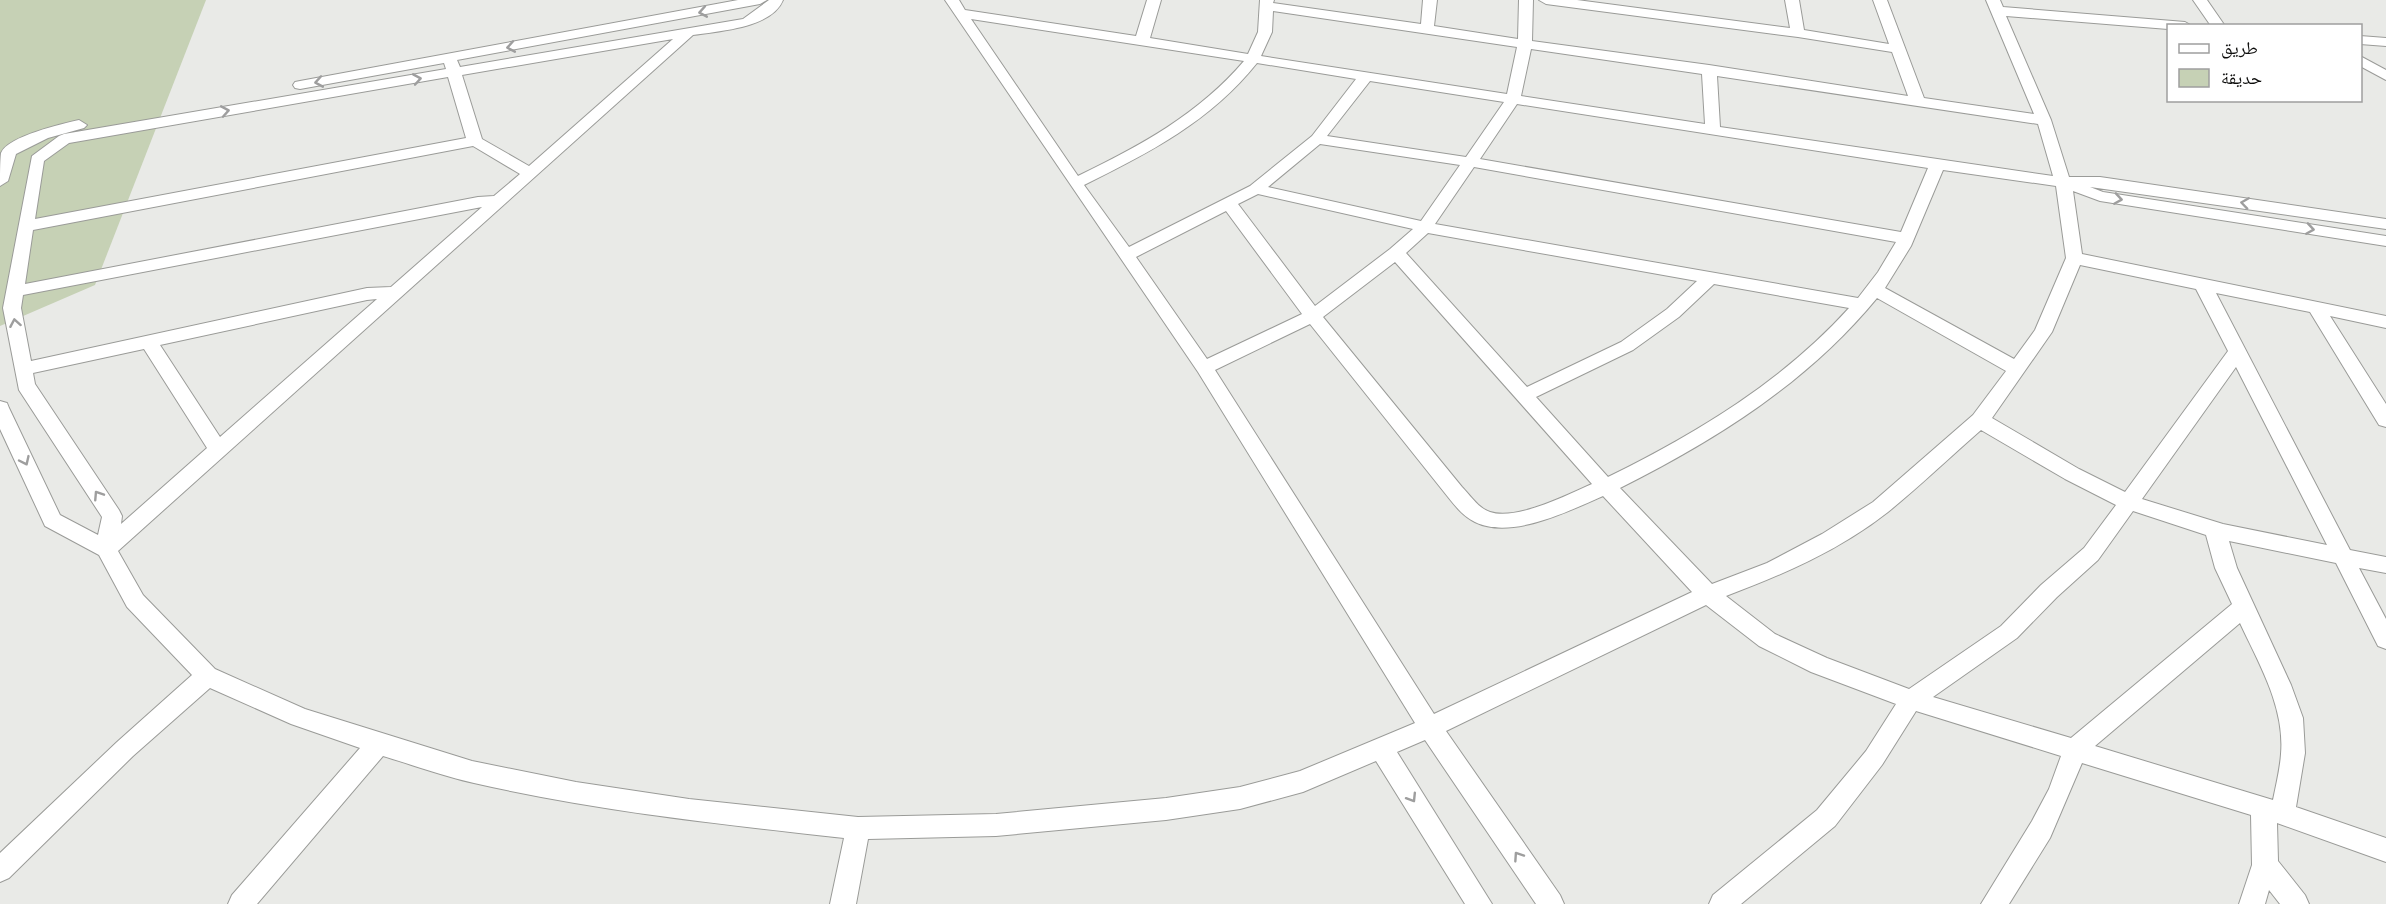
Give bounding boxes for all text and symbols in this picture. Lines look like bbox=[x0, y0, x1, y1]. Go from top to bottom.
one-way arrow bbox=[698, 5, 708, 18]
legend bbox=[2167, 24, 2362, 102]
text: طريق bbox=[2221, 37, 2258, 59]
one-way arrow bbox=[506, 40, 516, 53]
text: حديقة bbox=[2221, 67, 2262, 88]
one-way arrow bbox=[412, 73, 422, 85]
one-way arrow bbox=[314, 75, 324, 87]
one-way arrow bbox=[220, 106, 230, 118]
one-way arrow bbox=[2112, 192, 2122, 205]
one-way arrow bbox=[2240, 198, 2250, 210]
one-way arrow bbox=[2306, 223, 2315, 235]
one-way arrow bbox=[9, 318, 22, 328]
one-way arrow bbox=[17, 454, 29, 465]
one-way arrow bbox=[94, 491, 105, 502]
one-way arrow bbox=[1405, 792, 1417, 802]
one-way arrow bbox=[1514, 851, 1525, 862]

